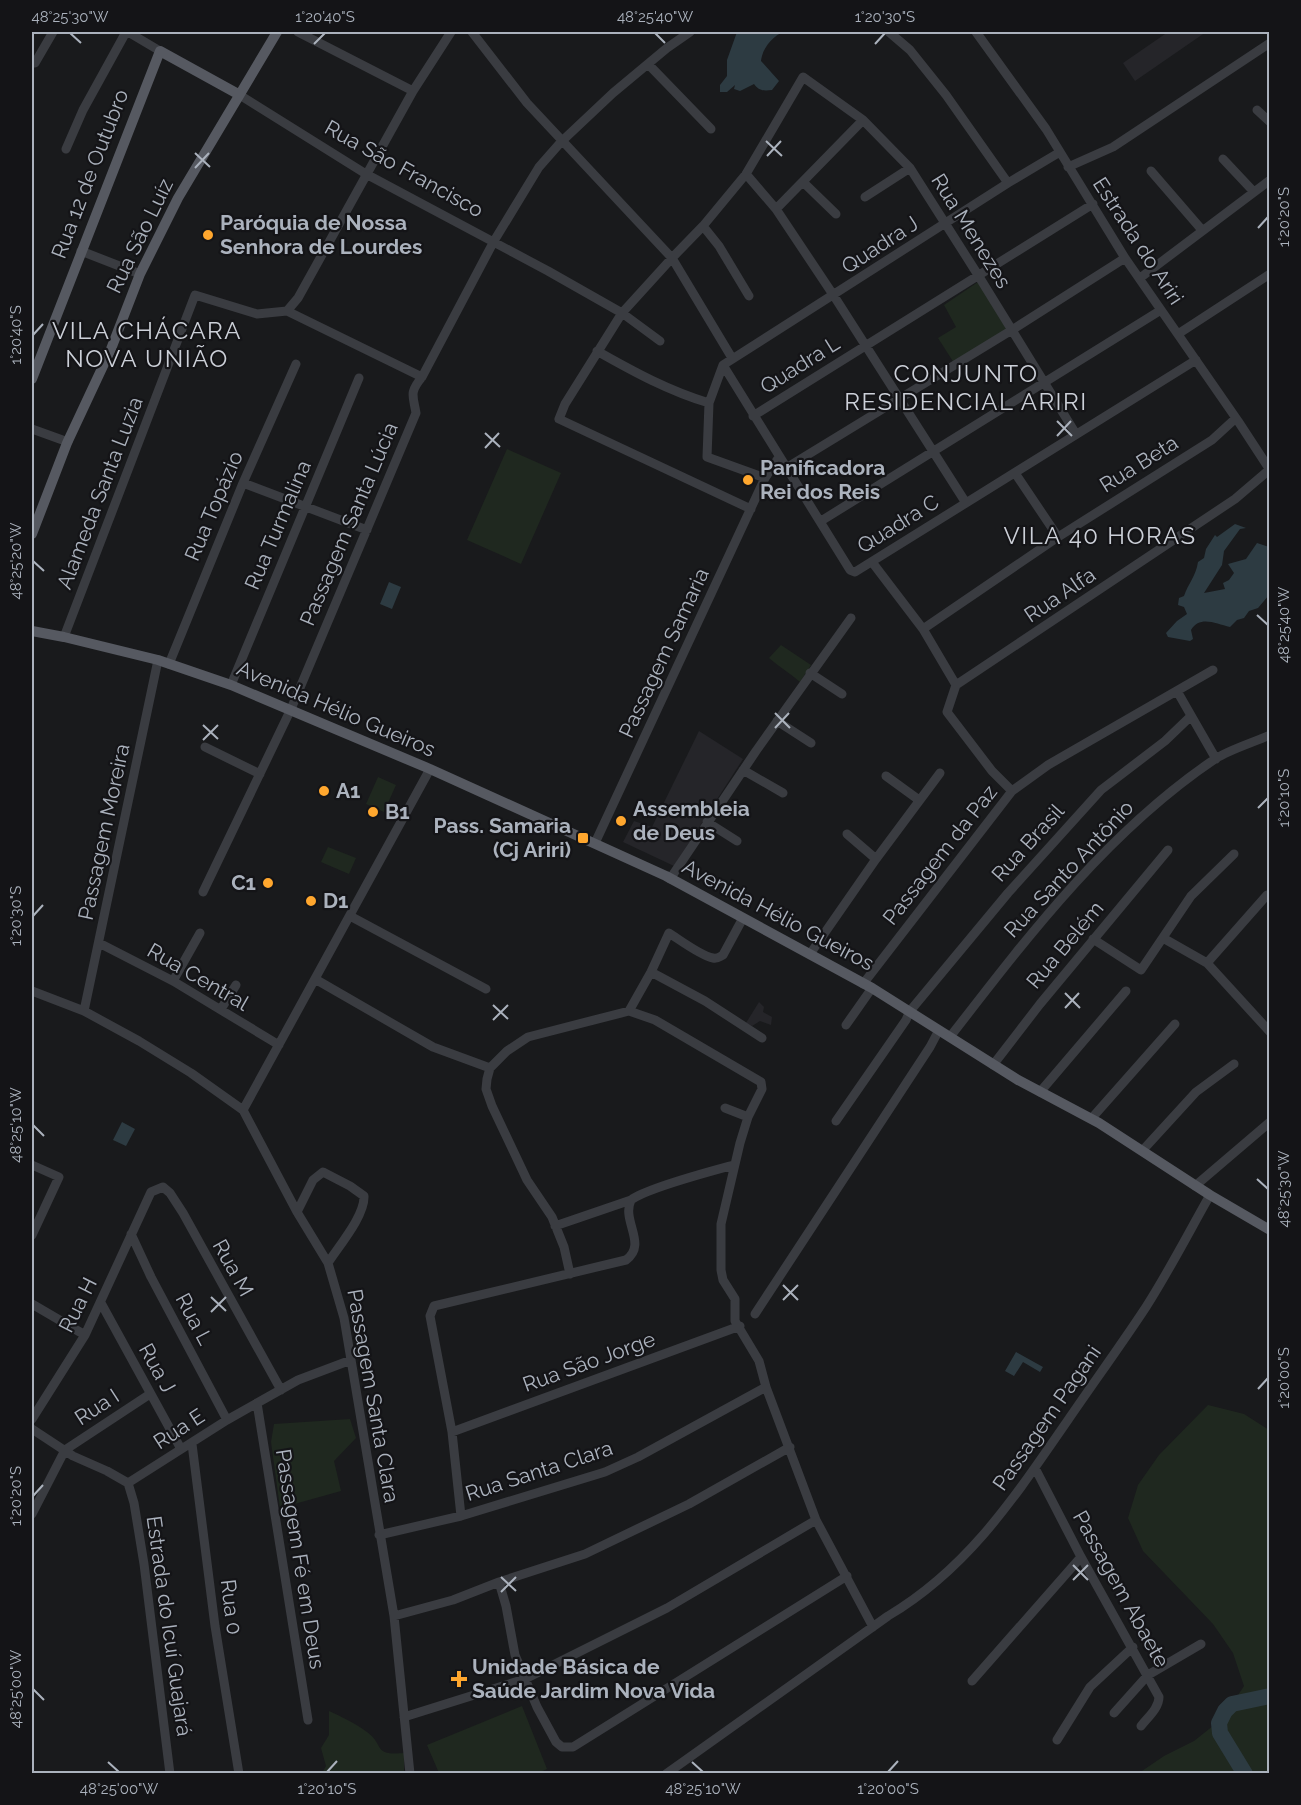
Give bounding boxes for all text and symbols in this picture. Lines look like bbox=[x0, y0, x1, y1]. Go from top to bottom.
text: 48°25'30"W bbox=[31, 8, 109, 26]
text: 1°20'40"S bbox=[295, 8, 355, 26]
text: 48°25'40"W bbox=[617, 8, 693, 26]
text: 1°20'30"S bbox=[855, 8, 915, 26]
street label: Rua 12 de Outubro bbox=[46, 86, 133, 262]
street label: Rua São Francisco bbox=[321, 115, 488, 223]
street label: Rua Menezes bbox=[926, 169, 1017, 293]
street label: Estrada do Ariri bbox=[1088, 172, 1189, 309]
street label: Rua São Luíz bbox=[101, 174, 178, 297]
text: 1°20'20"S bbox=[1275, 187, 1293, 247]
place label: Paróquia de Nossa Senhora de Lourdes bbox=[220, 210, 422, 259]
street label: Quadra J bbox=[837, 211, 923, 279]
marker: Paróquia de Nossa Senhora de Lourdes bbox=[201, 228, 215, 242]
text: 1°20'40"S bbox=[7, 305, 25, 365]
district label: VILA CHÁCARA NOVA UNIÃO bbox=[52, 316, 242, 373]
street label: Quadra L bbox=[755, 330, 844, 399]
district label: CONJUNTO RESIDENCIAL ARIRI bbox=[844, 359, 1088, 416]
street label: Alameda Santa Luzia bbox=[51, 393, 148, 593]
street label: Passagem Santa Lúcia bbox=[294, 418, 403, 629]
street label: Rua Beta bbox=[1095, 430, 1182, 497]
street label: Rua Topázio bbox=[179, 447, 248, 565]
place label: Panificadora Rei dos Reis bbox=[760, 455, 885, 504]
street label: Rua Turmalina bbox=[239, 456, 316, 593]
marker: Panificadora Rei dos Reis bbox=[741, 473, 755, 487]
street label: Quadra C bbox=[852, 489, 943, 558]
district label: VILA 40 HORAS bbox=[1003, 521, 1197, 550]
text: 48°25'20"W bbox=[7, 522, 25, 599]
street label: Rua Alfa bbox=[1019, 562, 1100, 627]
street label: Passagem Samaria bbox=[613, 564, 714, 742]
text: 48°25'40"W bbox=[1275, 587, 1293, 663]
street label: Avenida Hélio Gueiros bbox=[233, 655, 439, 762]
street label: Passagem Moreira bbox=[73, 741, 134, 922]
text: 1°20'10"S bbox=[1275, 769, 1293, 827]
place label: A1 bbox=[336, 778, 361, 803]
street label: Passagem da Paz bbox=[877, 780, 1002, 930]
marker: A1 bbox=[317, 784, 331, 798]
street label: Rua Santo Antônio bbox=[999, 795, 1139, 942]
place label: Assembleia de Deus bbox=[633, 796, 750, 845]
street label: Rua Brasil bbox=[986, 798, 1069, 887]
place label: B1 bbox=[385, 799, 410, 824]
marker: B1 bbox=[366, 805, 380, 819]
place label: Pass. Samaria (Cj Ariri) bbox=[433, 813, 571, 862]
marker: Assembleia de Deus bbox=[614, 814, 628, 828]
marker: Pass. Samaria (Cj Ariri) bbox=[576, 831, 590, 845]
street label: Avenida Hélio Gueiros bbox=[678, 853, 878, 976]
place label: C1 bbox=[231, 870, 256, 895]
marker: C1 bbox=[261, 876, 275, 890]
text: 1°20'30"S bbox=[7, 886, 25, 946]
place label: D1 bbox=[323, 888, 348, 913]
marker: D1 bbox=[304, 894, 318, 908]
street label: Rua Belém bbox=[1021, 896, 1108, 993]
street label: Rua Central bbox=[143, 937, 254, 1016]
text: 48°25'10"W bbox=[7, 1087, 25, 1163]
text: 48°25'30"W bbox=[1275, 1150, 1293, 1228]
street label: Rua M bbox=[208, 1235, 259, 1301]
street label: Rua H bbox=[53, 1273, 102, 1336]
street label: Passagem Santa Clara bbox=[342, 1287, 405, 1505]
street label: Rua L bbox=[170, 1289, 218, 1349]
street label: Rua São Jorge bbox=[519, 1326, 658, 1397]
street label: Rua J bbox=[134, 1339, 181, 1397]
street label: Passagem Pagani bbox=[987, 1340, 1106, 1495]
text: 1°20'00"S bbox=[1275, 1347, 1293, 1409]
street label: Rua I bbox=[70, 1383, 124, 1430]
street label: Rua E bbox=[149, 1403, 209, 1454]
street label: Rua Santa Clara bbox=[462, 1435, 616, 1506]
street label: Passagem Fé em Deus bbox=[271, 1447, 330, 1671]
text: 1°20'20"S bbox=[7, 1466, 25, 1526]
street label: Passagem Abaete bbox=[1068, 1506, 1175, 1672]
street label: Estrada do Icuí Guajará bbox=[142, 1514, 197, 1738]
street label: Rua 0 bbox=[216, 1578, 247, 1636]
text: 48°25'00"W bbox=[7, 1650, 25, 1728]
place label: Unidade Básica de Saúde Jardim Nova Vida bbox=[472, 1654, 715, 1703]
marker: Unidade Básica de Saúde Jardim Nova Vida bbox=[450, 1670, 468, 1688]
text: 48°25'00"W bbox=[80, 1780, 158, 1798]
text: 1°20'10"S bbox=[298, 1780, 356, 1798]
text: 48°25'10"W bbox=[665, 1780, 741, 1798]
text: 1°20'00"S bbox=[857, 1780, 919, 1798]

